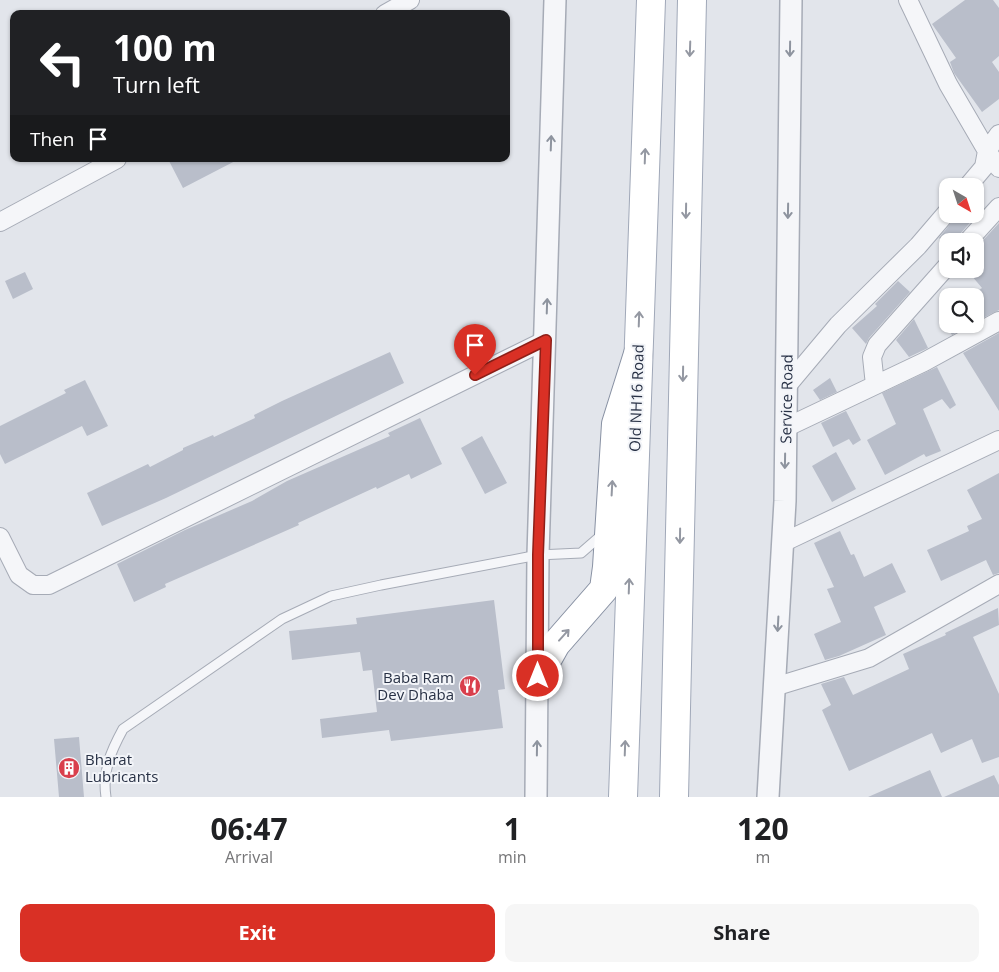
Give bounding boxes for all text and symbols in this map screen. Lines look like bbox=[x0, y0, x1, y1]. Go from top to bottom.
text: 100 m bbox=[113, 24, 217, 71]
icon: left bbox=[30, 30, 95, 95]
one-way arrow bbox=[685, 40, 695, 56]
one-way arrow bbox=[786, 40, 795, 56]
text: Turn left bbox=[113, 69, 200, 99]
icon: arrive bbox=[84, 125, 112, 153]
text: Then bbox=[30, 126, 74, 152]
one-way arrow bbox=[547, 136, 556, 152]
one-way arrow bbox=[641, 148, 650, 164]
north arrow bbox=[939, 178, 984, 222]
map controls bbox=[939, 178, 984, 333]
one-way arrow bbox=[783, 202, 793, 219]
one-way arrow bbox=[682, 203, 691, 219]
button: sound bbox=[939, 233, 984, 278]
button: search bbox=[939, 288, 984, 333]
one-way arrow bbox=[542, 298, 552, 314]
one-way arrow bbox=[635, 311, 644, 327]
pin bbox=[454, 324, 496, 375]
icon: arrive bbox=[461, 331, 489, 359]
street label: Old NH16 Road bbox=[624, 344, 648, 452]
street label: Service Road bbox=[775, 354, 797, 444]
one-way arrow bbox=[678, 365, 688, 381]
one-way arrow bbox=[780, 452, 790, 469]
one-way arrow bbox=[607, 481, 616, 497]
one-way arrow bbox=[675, 528, 685, 544]
one-way arrow bbox=[625, 578, 634, 594]
one-way arrow bbox=[773, 615, 782, 631]
one-way arrow bbox=[558, 629, 569, 642]
position arrow bbox=[511, 649, 563, 701]
place label: Baba Ram Dev Dhaba bbox=[377, 667, 454, 704]
restaurant icon: Baba Ram Dev Dhaba bbox=[458, 674, 482, 698]
one-way arrow bbox=[532, 741, 542, 757]
one-way arrow bbox=[620, 741, 629, 757]
place label: Bharat Lubricants bbox=[85, 749, 158, 786]
building icon: Bharat Lubricants bbox=[57, 756, 81, 780]
text: 06:47 bbox=[210, 808, 288, 849]
text: 1 bbox=[504, 808, 521, 849]
text: 120 bbox=[737, 808, 789, 849]
text: Arrival bbox=[225, 846, 273, 868]
text: min bbox=[498, 846, 527, 868]
text: m bbox=[755, 846, 770, 868]
button: Exit bbox=[20, 904, 495, 962]
button: Share bbox=[505, 904, 979, 962]

